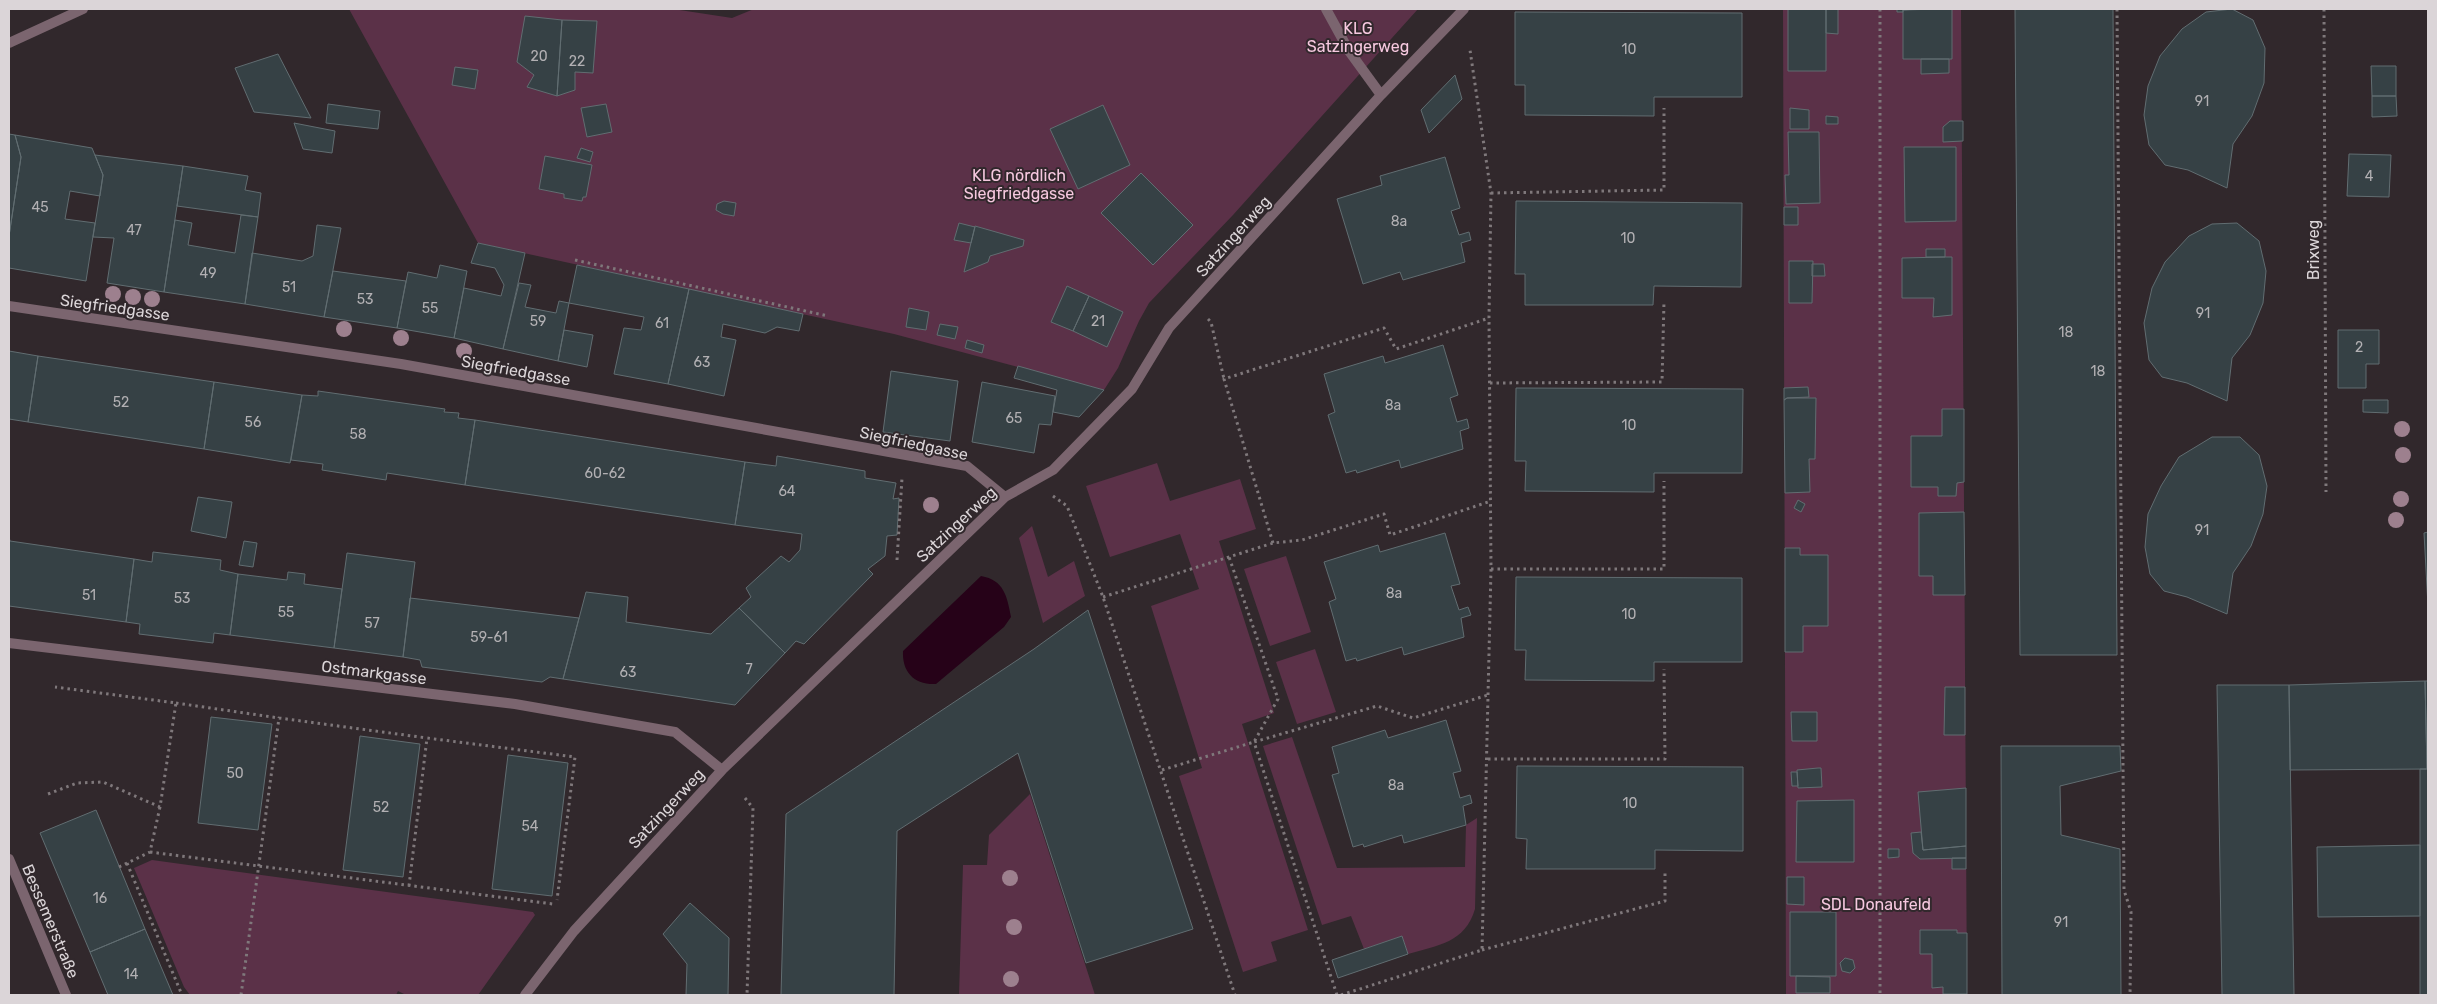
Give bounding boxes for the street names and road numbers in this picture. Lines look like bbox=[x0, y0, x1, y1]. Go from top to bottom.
street label: Satzingerweg bbox=[1192, 192, 1275, 281]
street label: Brixweg bbox=[2304, 220, 2323, 280]
street label: Siegfriedgasse bbox=[59, 290, 171, 325]
street label: Siegfriedgasse bbox=[460, 352, 572, 389]
street label: Siegfriedgasse bbox=[858, 423, 970, 464]
street label: Satzingerweg bbox=[912, 482, 1000, 566]
street label: Ostmarkgasse bbox=[320, 657, 428, 688]
street label: Satzingerweg bbox=[624, 764, 708, 852]
street label: Bessemerstraße bbox=[18, 861, 83, 981]

